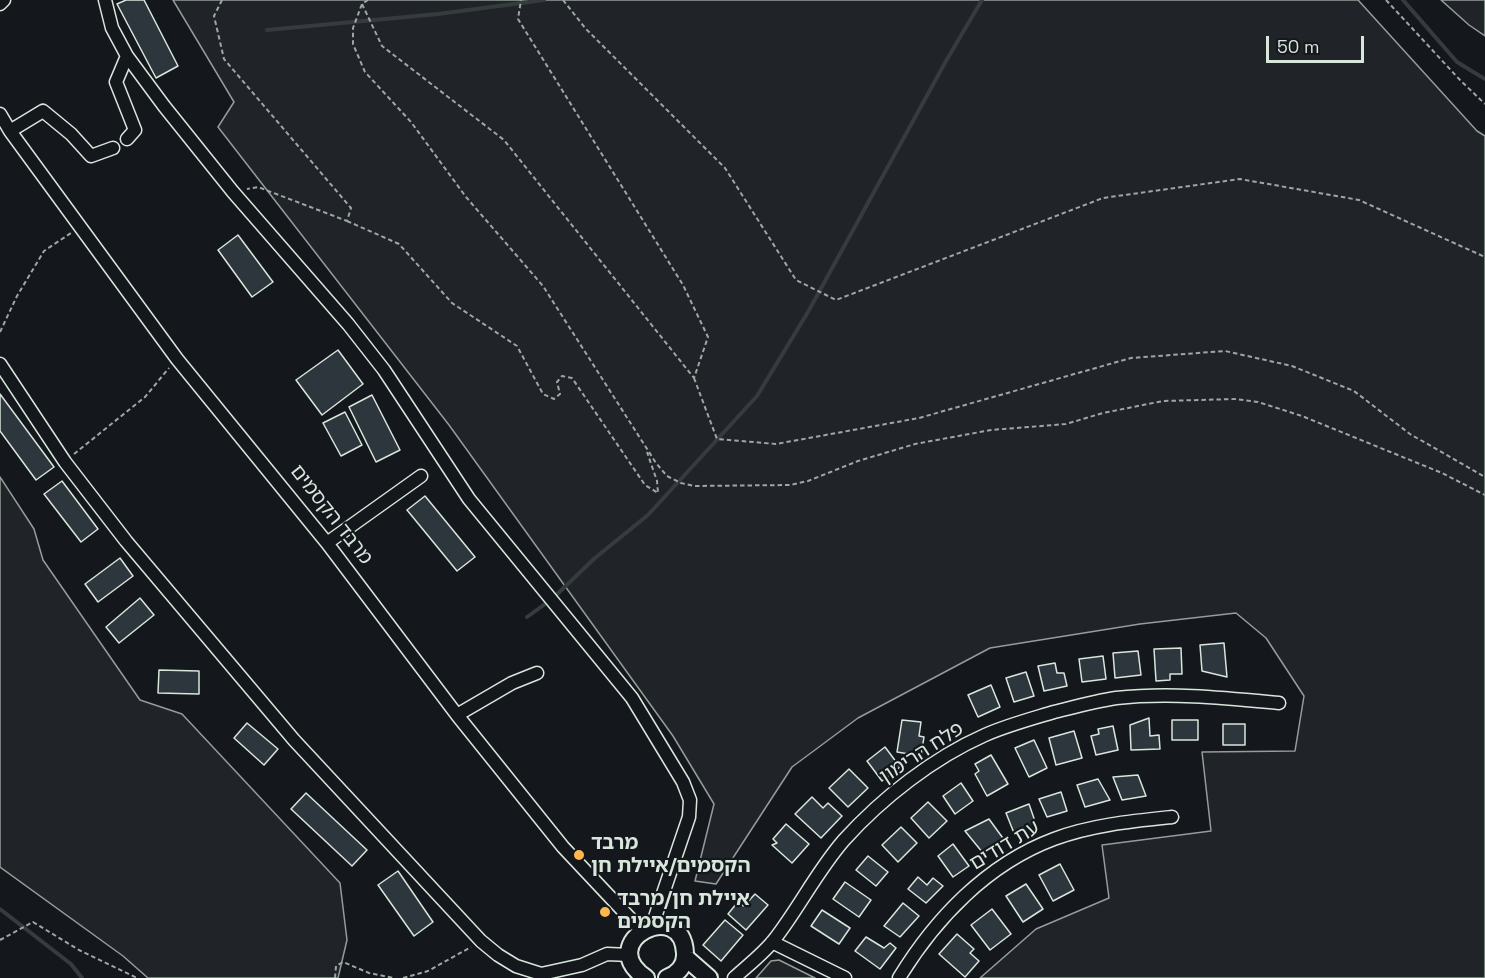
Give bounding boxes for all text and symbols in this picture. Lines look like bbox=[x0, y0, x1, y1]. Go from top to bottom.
scale bar bbox=[1269, 24, 1366, 62]
text: 50 m bbox=[1277, 35, 1319, 58]
street label: מרבד הקסמים bbox=[285, 460, 377, 570]
street label: פלח הרימון bbox=[876, 717, 968, 789]
street label: עת דודים bbox=[966, 816, 1044, 876]
place label: מרבד הקסמים/איילת חן bbox=[591, 832, 751, 879]
marker: מרבד הקסמים/איילת חן bbox=[572, 848, 586, 862]
place label: איילת חן/מרבד הקסמים bbox=[617, 888, 750, 935]
marker: איילת חן/מרבד הקסמים bbox=[598, 905, 612, 919]

